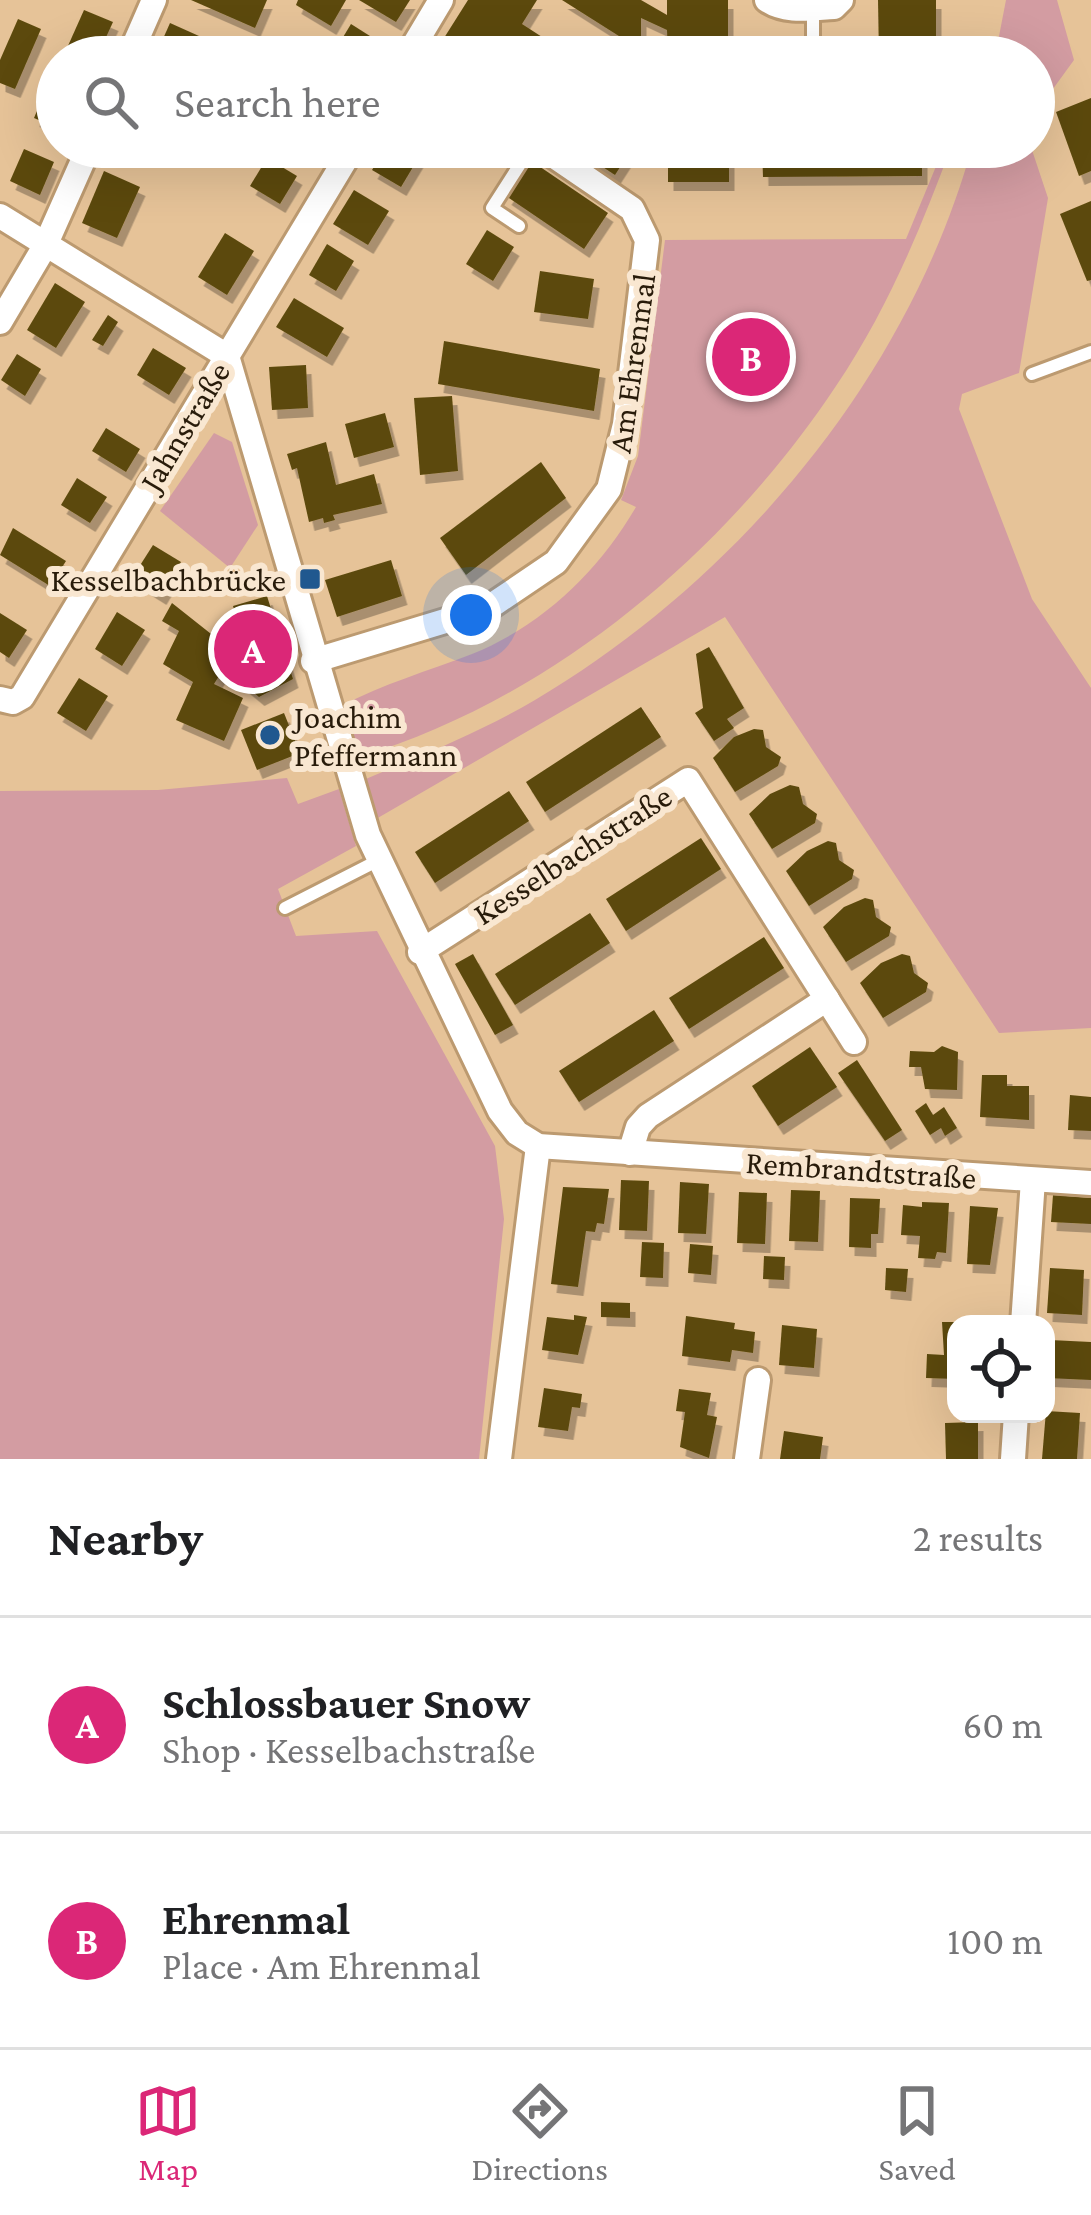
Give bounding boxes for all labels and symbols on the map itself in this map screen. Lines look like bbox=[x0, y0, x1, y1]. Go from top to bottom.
street label: Am Ehrenmal bbox=[601, 271, 662, 455]
pin: B bbox=[712, 312, 790, 402]
street label: Jahnstraße bbox=[130, 355, 237, 500]
place label: Kesselbachbrücke bbox=[51, 561, 286, 598]
marker: Kesselbachbrücke bbox=[297, 566, 323, 592]
your location bbox=[441, 585, 501, 645]
pin: A bbox=[214, 604, 292, 694]
place label: Joachim Pfeffermann bbox=[291, 698, 458, 773]
marker: Joachim Pfeffermann bbox=[257, 722, 283, 748]
street label: Kesselbachstraße bbox=[466, 777, 678, 932]
street label: Rembrandtstraße bbox=[744, 1143, 977, 1196]

